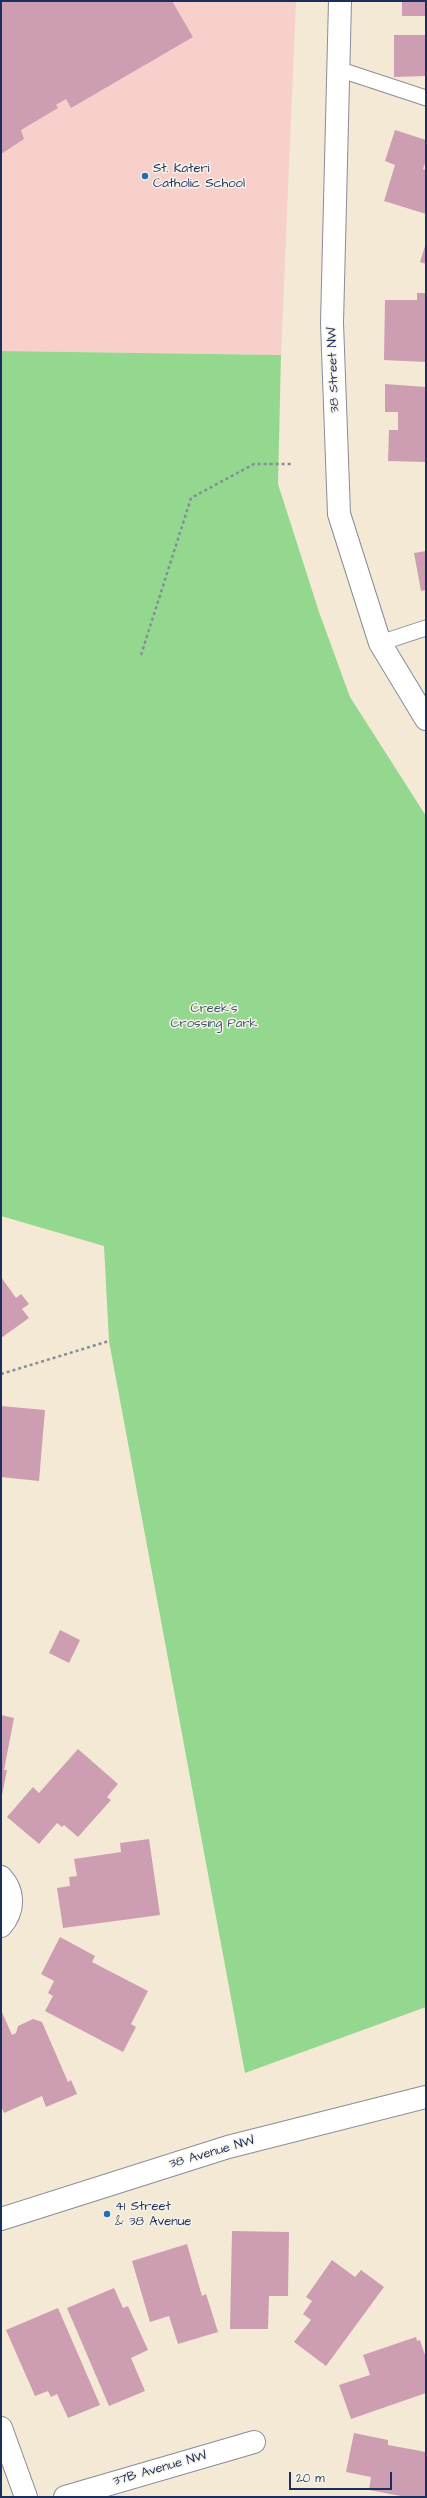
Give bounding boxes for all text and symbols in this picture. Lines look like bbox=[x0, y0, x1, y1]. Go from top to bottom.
place label: St. Kateri Catholic School bbox=[153, 161, 245, 192]
marker: St. Kateri Catholic School bbox=[140, 171, 150, 181]
street label: 38 Street NW bbox=[325, 327, 343, 413]
park label: Creek's Crossing Park bbox=[170, 1001, 258, 1032]
street label: 38 Avenue NW bbox=[168, 2133, 256, 2173]
place label: 41 Street & 38 Avenue bbox=[115, 2199, 191, 2230]
marker: 41 Street & 38 Avenue bbox=[102, 2209, 112, 2219]
street label: 37B Avenue NW bbox=[111, 2448, 209, 2490]
scale bar bbox=[291, 2464, 394, 2490]
text: 20 m bbox=[296, 2470, 325, 2487]

